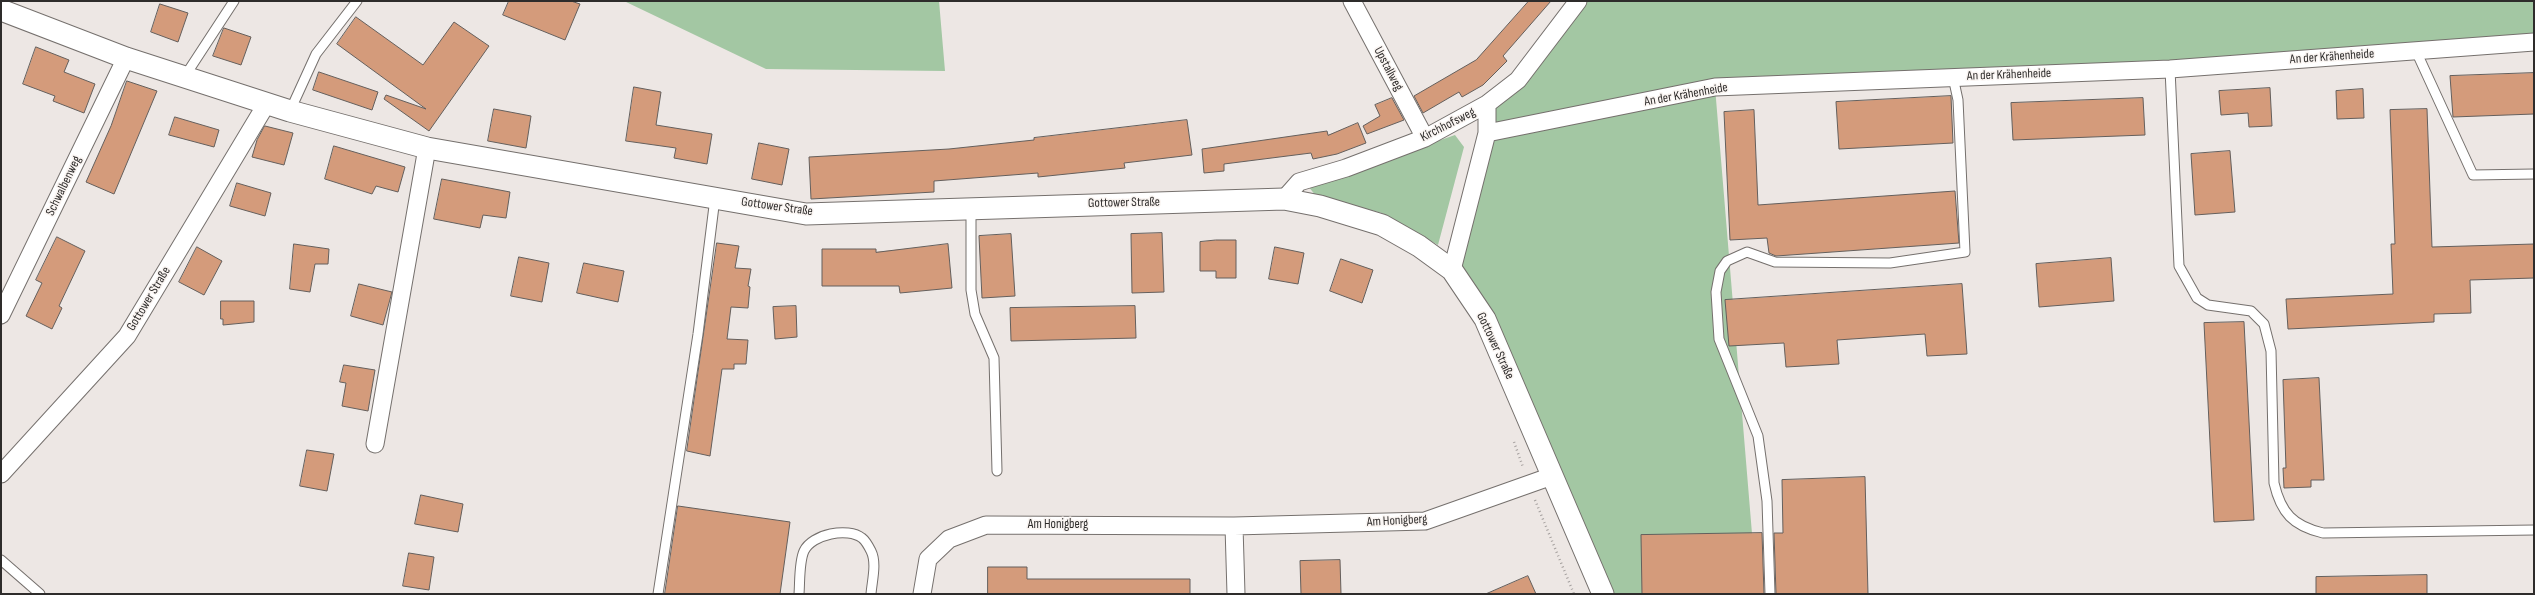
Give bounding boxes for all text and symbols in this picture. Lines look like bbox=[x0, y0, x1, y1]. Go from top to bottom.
street label: Upstallweg bbox=[1370, 44, 1406, 94]
street label: An der Krähenheide bbox=[2289, 46, 2375, 68]
street label: An der Krähenheide bbox=[1967, 66, 2051, 84]
street label: An der Krähenheide bbox=[1643, 80, 1729, 110]
street label: Kirchhofsweg bbox=[1418, 105, 1478, 145]
street label: Schwalbenweg bbox=[43, 153, 85, 219]
street label: Gottower Straße bbox=[740, 194, 814, 220]
street label: Gottower Straße bbox=[1088, 195, 1160, 211]
street label: Gottower Straße bbox=[124, 264, 174, 334]
street label: Gottower Straße bbox=[1473, 310, 1517, 382]
street label: Am Honigberg bbox=[1366, 512, 1428, 530]
street label: Am Honigberg bbox=[1028, 517, 1088, 533]

